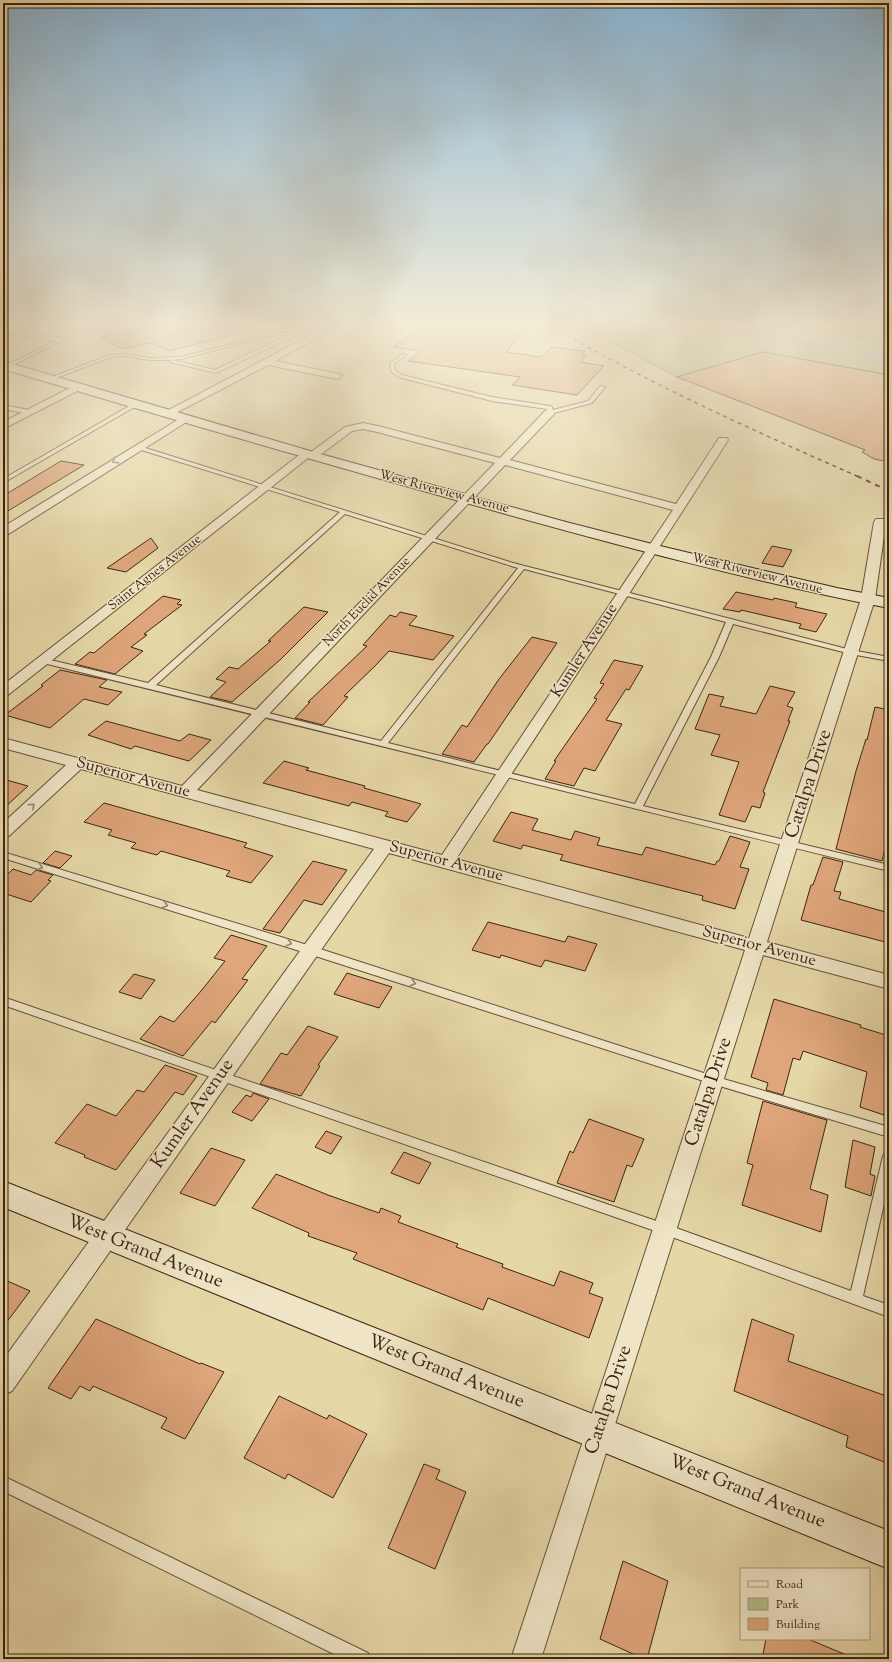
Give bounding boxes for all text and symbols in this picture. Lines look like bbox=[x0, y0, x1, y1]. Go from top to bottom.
one-way arrow bbox=[112, 456, 119, 464]
street label: West Riverview Avenue bbox=[377, 466, 511, 518]
street label: Saint Agnes Avenue bbox=[105, 531, 205, 615]
street label: West Riverview Avenue bbox=[690, 549, 824, 599]
street label: North Euclid Avenue bbox=[319, 553, 415, 651]
street label: Kumler Avenue bbox=[546, 599, 624, 703]
street label: Catalpa Drive bbox=[779, 726, 839, 842]
street label: Superior Avenue bbox=[73, 752, 193, 804]
one-way arrow bbox=[27, 804, 34, 811]
street label: Superior Avenue bbox=[386, 836, 506, 888]
one-way arrow bbox=[37, 862, 44, 871]
one-way arrow bbox=[161, 900, 168, 909]
street label: Superior Avenue bbox=[699, 921, 819, 973]
one-way arrow bbox=[285, 938, 292, 947]
one-way arrow bbox=[409, 978, 416, 987]
street label: Catalpa Drive bbox=[679, 1034, 739, 1150]
street label: Kumler Avenue bbox=[145, 1054, 241, 1174]
street label: West Grand Avenue bbox=[63, 1208, 228, 1296]
street label: West Grand Avenue bbox=[364, 1328, 529, 1416]
street label: Catalpa Drive bbox=[579, 1342, 639, 1458]
street label: West Grand Avenue bbox=[665, 1448, 830, 1536]
legend bbox=[740, 1568, 870, 1640]
text: Road bbox=[776, 1576, 803, 1594]
text: Park bbox=[776, 1596, 799, 1614]
text: Building bbox=[776, 1616, 820, 1634]

